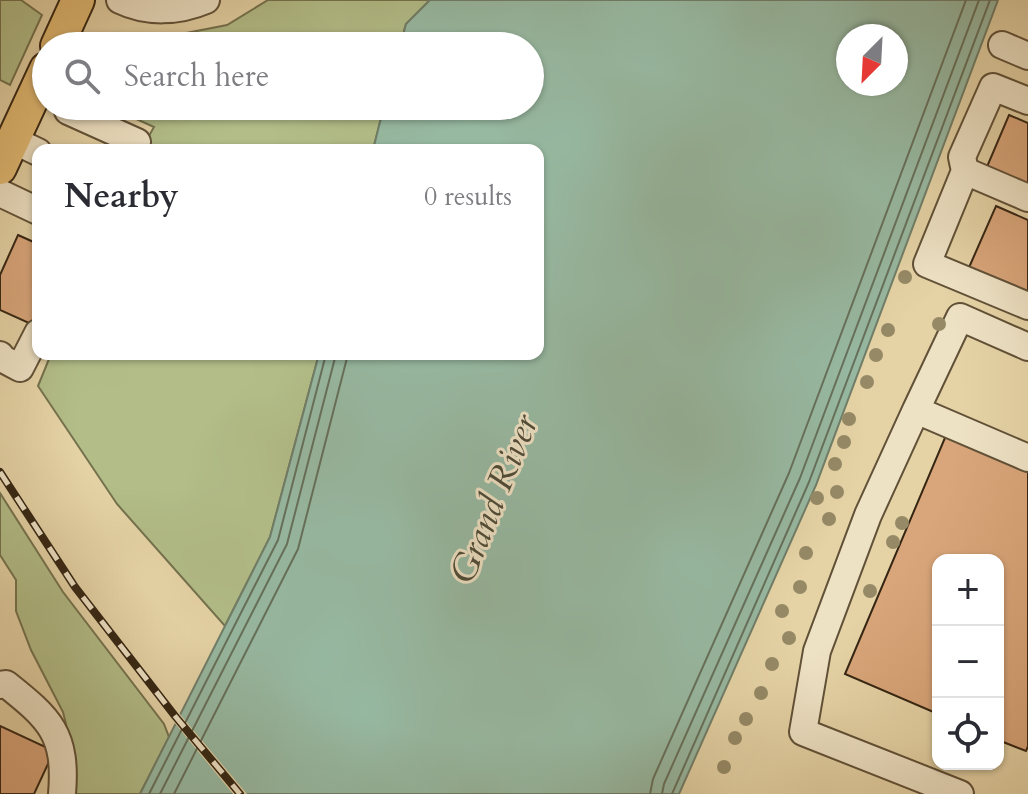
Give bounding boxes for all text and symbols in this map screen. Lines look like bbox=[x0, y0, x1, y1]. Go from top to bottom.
north arrow bbox=[836, 24, 908, 96]
search box bbox=[32, 32, 544, 120]
icon: search bbox=[60, 54, 104, 98]
text: Search here bbox=[124, 56, 269, 97]
text: Nearby bbox=[64, 173, 179, 219]
text: 0 results bbox=[424, 179, 512, 214]
water label: Grand River bbox=[438, 406, 550, 591]
map controls bbox=[932, 554, 1004, 770]
button: + bbox=[932, 554, 1004, 626]
button: − bbox=[932, 626, 1004, 698]
button: locate bbox=[932, 698, 1004, 770]

